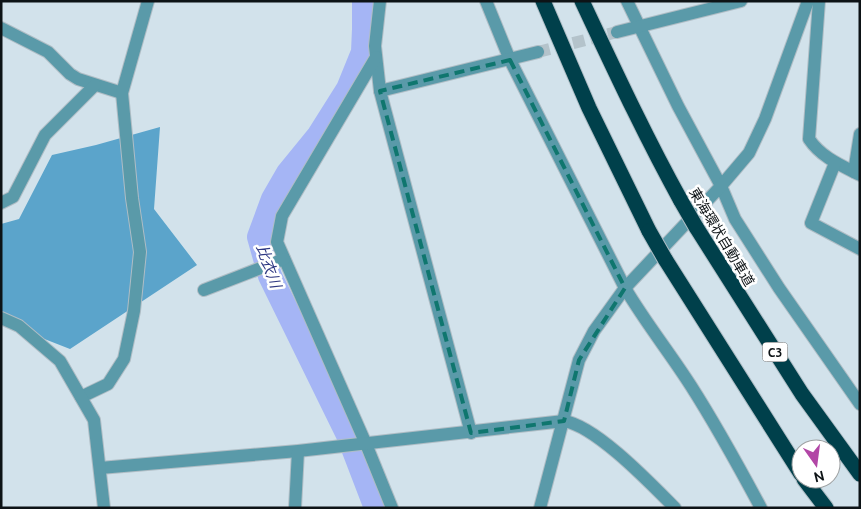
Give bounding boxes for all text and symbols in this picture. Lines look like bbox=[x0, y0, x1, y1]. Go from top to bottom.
street label: 東海環状自動車道 bbox=[686, 185, 758, 289]
water label: 比衣川 bbox=[253, 242, 285, 292]
road number: C3 bbox=[762, 342, 788, 362]
north arrow bbox=[791, 439, 841, 489]
text: N bbox=[812, 468, 826, 486]

